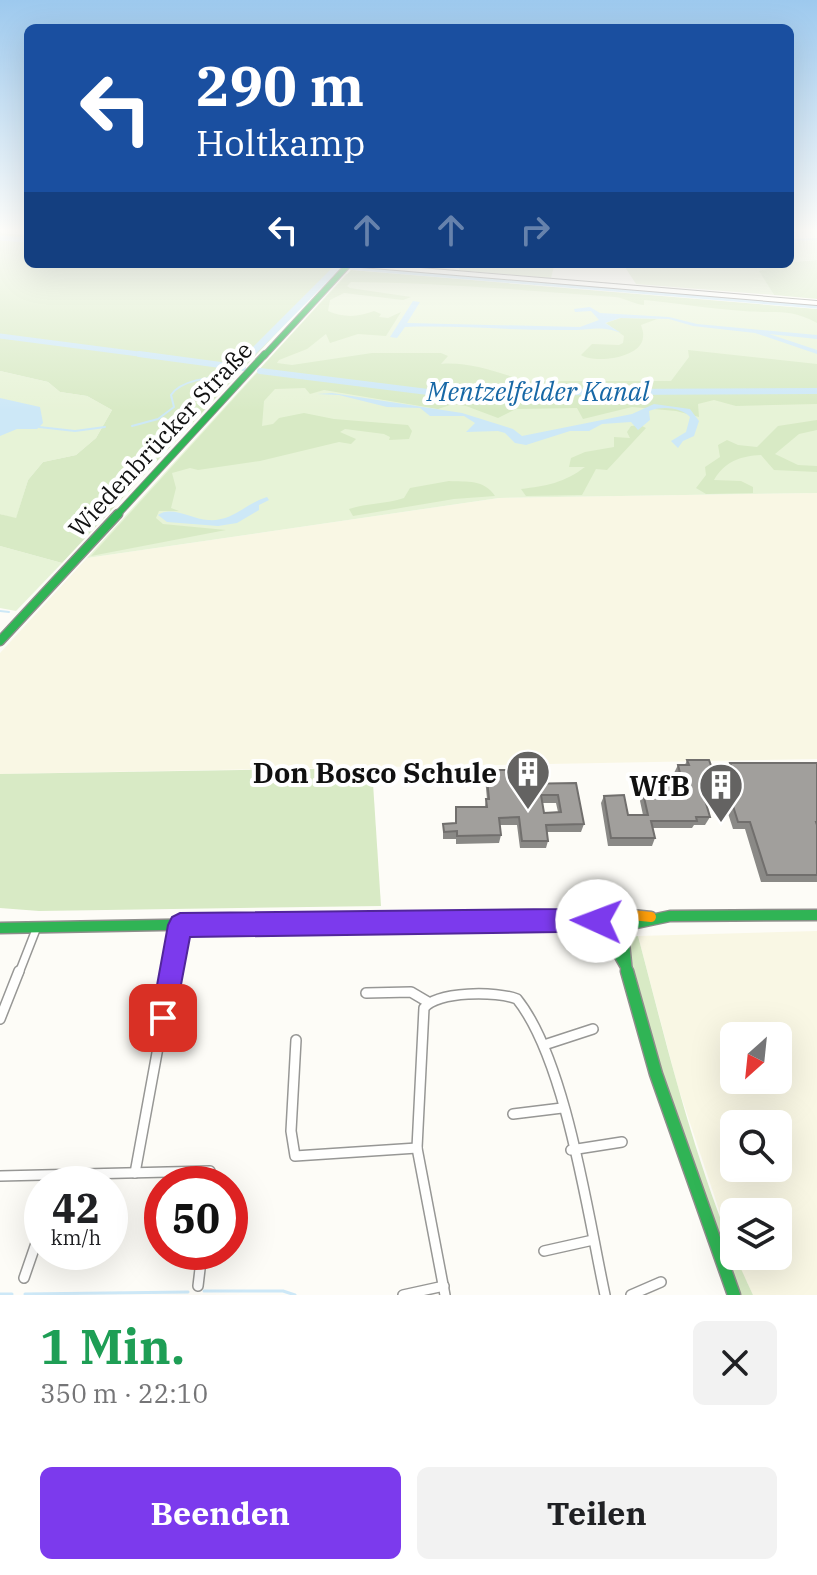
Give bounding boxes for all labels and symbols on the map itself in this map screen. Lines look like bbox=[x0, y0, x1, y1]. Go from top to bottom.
street label: Wiedenbrücker Straße bbox=[61, 334, 259, 544]
water label: Mentzelfelder Kanal bbox=[426, 374, 650, 408]
building icon: Don Bosco Schule bbox=[504, 748, 552, 811]
place label: Don Bosco Schule bbox=[253, 754, 497, 791]
building icon: WfB bbox=[697, 761, 745, 824]
place label: WfB bbox=[629, 767, 690, 804]
position arrow bbox=[555, 879, 639, 963]
pin bbox=[129, 984, 197, 1052]
north arrow bbox=[720, 1022, 792, 1094]
speed limit sign: 50 bbox=[144, 1166, 248, 1270]

